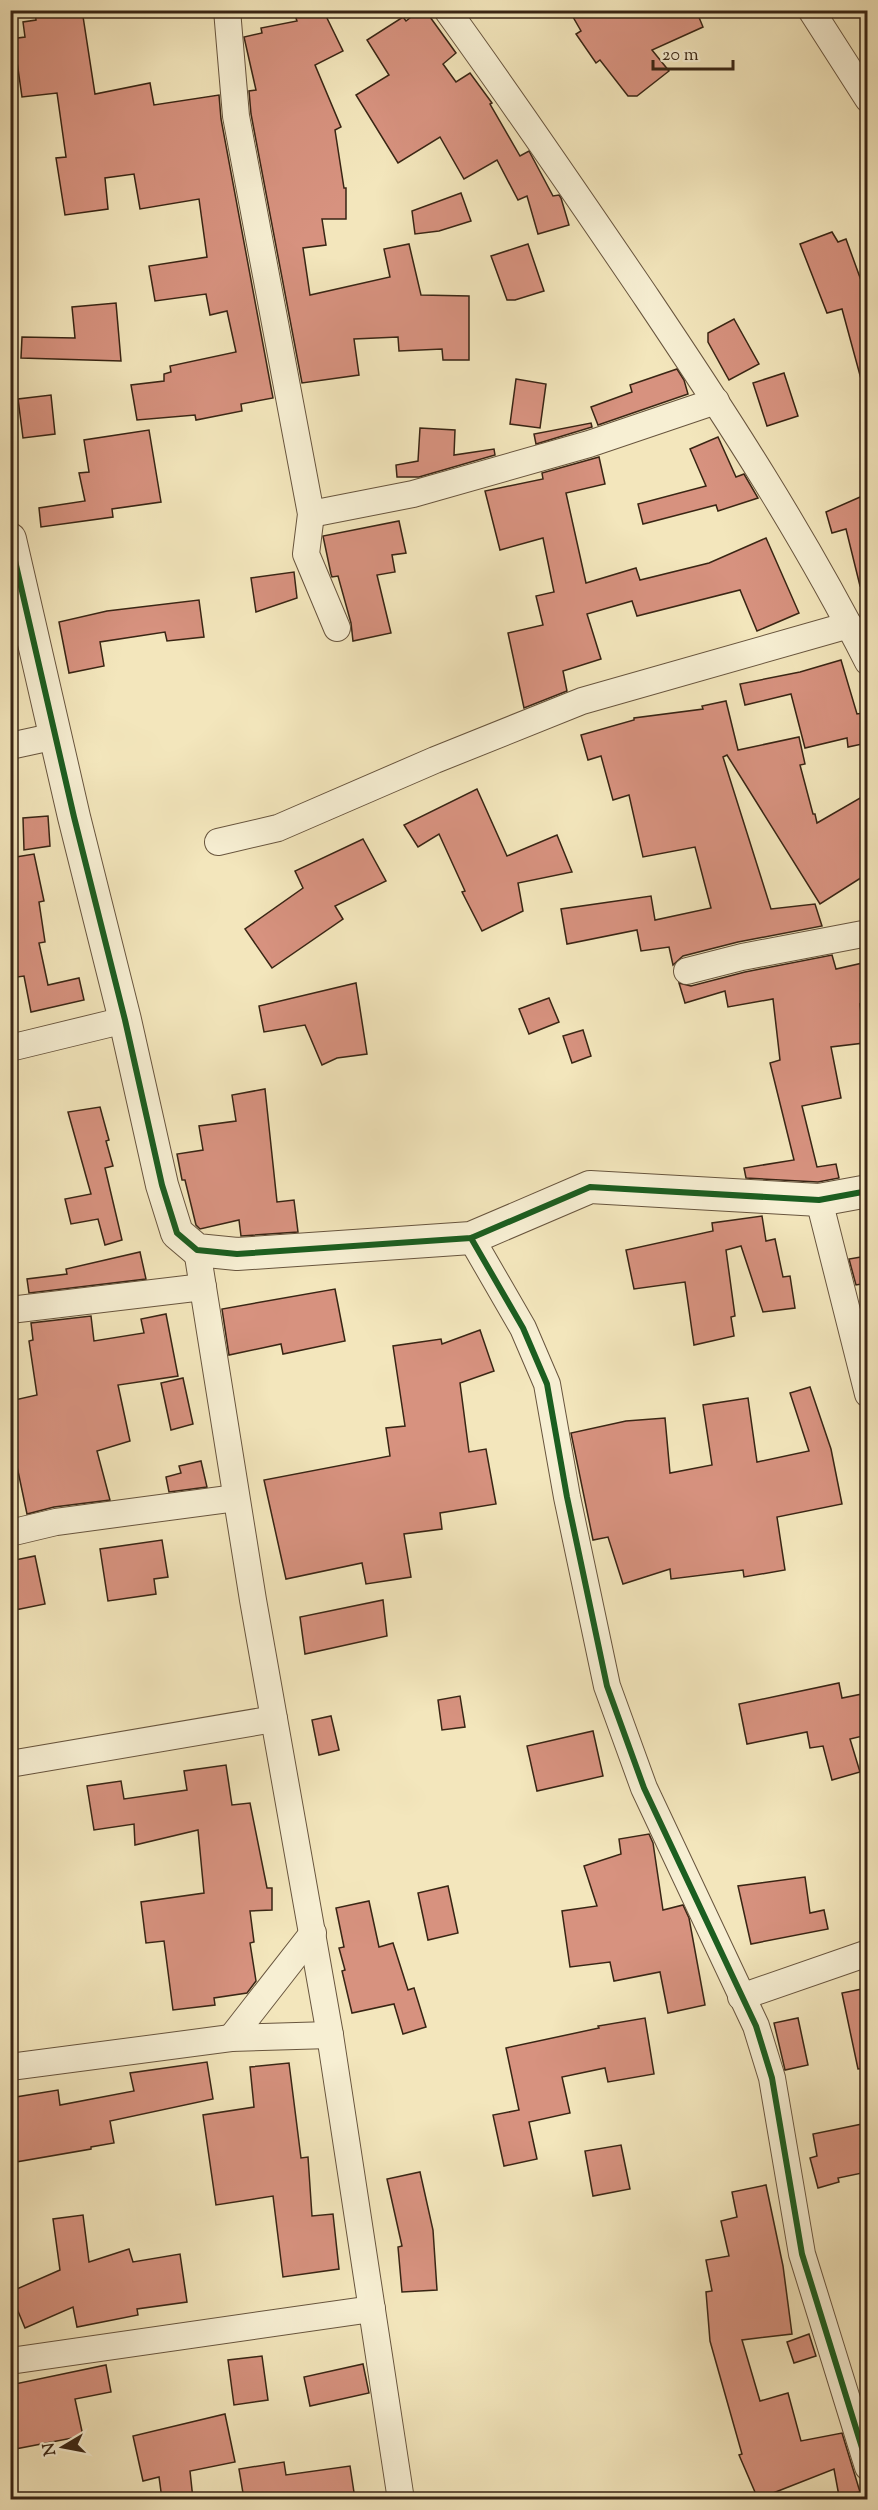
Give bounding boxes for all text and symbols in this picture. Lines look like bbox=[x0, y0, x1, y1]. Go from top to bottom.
scale bar bbox=[653, 33, 732, 71]
text: 20 m bbox=[662, 43, 699, 69]
north arrow bbox=[33, 2417, 93, 2477]
text: N bbox=[38, 2441, 63, 2457]

